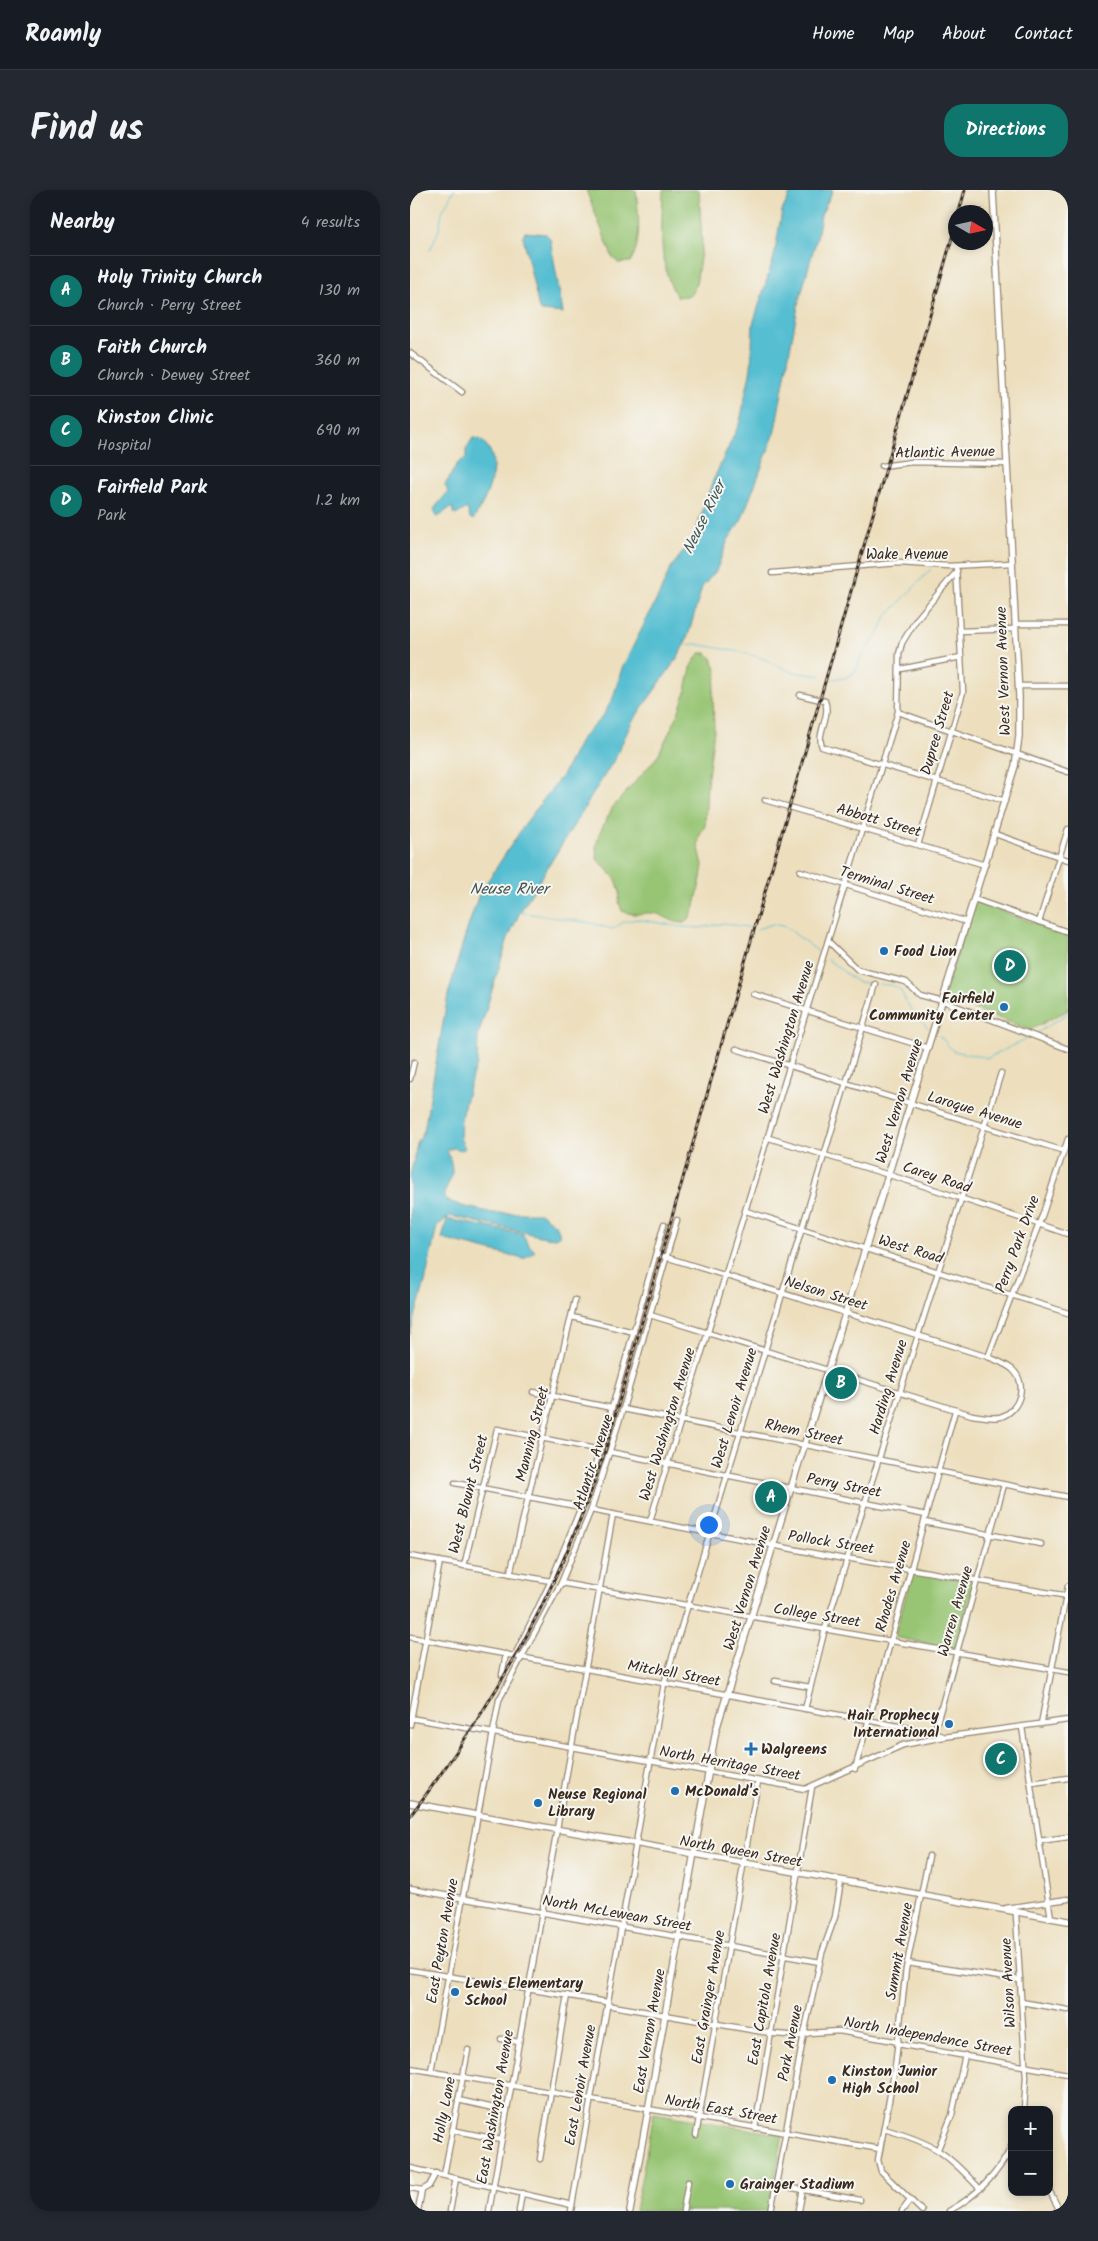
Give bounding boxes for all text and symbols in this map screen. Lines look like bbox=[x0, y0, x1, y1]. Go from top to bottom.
text: Roamly bbox=[25, 15, 101, 54]
text: Home bbox=[812, 20, 855, 49]
text: Map bbox=[883, 20, 914, 49]
text: About bbox=[942, 20, 986, 49]
text: Contact bbox=[1014, 20, 1073, 49]
text: Find us bbox=[30, 102, 143, 158]
button: Directions bbox=[944, 104, 1068, 157]
north arrow bbox=[948, 205, 993, 250]
text: Nearby bbox=[50, 206, 115, 239]
text: 4 results bbox=[301, 210, 360, 235]
text: Holy Trinity Church bbox=[97, 263, 262, 293]
text: A bbox=[61, 278, 71, 303]
text: 130 m bbox=[319, 278, 360, 303]
text: Church · Perry Street bbox=[97, 293, 241, 318]
text: Faith Church bbox=[97, 333, 207, 363]
text: B bbox=[61, 348, 71, 373]
text: 360 m bbox=[315, 348, 360, 373]
text: Church · Dewey Street bbox=[97, 363, 250, 388]
text: Kinston Clinic bbox=[97, 403, 214, 433]
text: C bbox=[61, 418, 71, 443]
text: 690 m bbox=[316, 418, 360, 443]
text: Hospital bbox=[97, 433, 151, 458]
street label: Atlantic Avenue bbox=[895, 440, 995, 466]
text: Fairfield Park bbox=[97, 473, 207, 503]
water label: Neuse River bbox=[676, 474, 734, 558]
text: D bbox=[61, 488, 71, 513]
text: 1.2 km bbox=[315, 488, 360, 513]
text: Park bbox=[97, 503, 126, 528]
street label: Wake Avenue bbox=[866, 543, 949, 567]
street label: West Vernon Avenue bbox=[990, 606, 1018, 736]
street label: Dupree Street bbox=[914, 688, 961, 778]
street label: Abbott Street bbox=[833, 797, 924, 845]
street label: Terminal Street bbox=[836, 860, 937, 912]
water label: Neuse River bbox=[470, 877, 552, 902]
place label: Food Lion bbox=[894, 940, 957, 964]
marker: Food Lion bbox=[878, 945, 890, 957]
pin: D bbox=[994, 947, 1026, 985]
street label: West Washington Avenue bbox=[752, 957, 822, 1117]
place label: Fairfield Community Center bbox=[869, 987, 995, 1028]
marker: Fairfield Community Center bbox=[998, 1001, 1010, 1013]
street label: West Vernon Avenue bbox=[870, 1036, 930, 1167]
street label: Laroque Avenue bbox=[924, 1085, 1025, 1137]
street label: Carey Road bbox=[899, 1156, 975, 1200]
street label: Perry Park Drive bbox=[989, 1192, 1047, 1297]
street label: West Road bbox=[875, 1229, 947, 1271]
street label: Nelson Street bbox=[781, 1270, 870, 1318]
street label: Harding Avenue bbox=[863, 1336, 915, 1438]
street label: West Washington Avenue bbox=[633, 1344, 703, 1504]
street label: West Lenoir Avenue bbox=[705, 1345, 765, 1472]
pin: B bbox=[825, 1364, 857, 1402]
street label: Manning Street bbox=[510, 1384, 556, 1484]
street label: Atlantic Avenue bbox=[567, 1411, 621, 1514]
street label: Rhem Street bbox=[762, 1413, 845, 1453]
street label: West Blount Street bbox=[443, 1432, 495, 1556]
street label: Perry Street bbox=[804, 1467, 884, 1505]
pin: A bbox=[755, 1478, 787, 1516]
your location bbox=[696, 1512, 722, 1538]
street label: West Vernon Avenue bbox=[718, 1523, 778, 1654]
street label: Pollock Street bbox=[786, 1524, 876, 1562]
street label: Rhodes Avenue bbox=[869, 1537, 919, 1635]
street label: Warren Avenue bbox=[932, 1563, 980, 1660]
street label: College Street bbox=[772, 1597, 862, 1635]
street label: Mitchell Street bbox=[625, 1654, 722, 1694]
place label: Hair Prophecy International bbox=[847, 1704, 939, 1745]
marker: Hair Prophecy International bbox=[943, 1718, 955, 1730]
place label: Walgreens bbox=[761, 1738, 827, 1762]
street label: North Herritage Street bbox=[657, 1740, 802, 1788]
pin: C bbox=[985, 1740, 1017, 1778]
marker: Walgreens bbox=[745, 1743, 757, 1755]
place label: McDonald's bbox=[685, 1780, 759, 1804]
place label: Neuse Regional Library bbox=[548, 1783, 646, 1824]
marker: McDonald's bbox=[669, 1785, 681, 1797]
marker: Neuse Regional Library bbox=[532, 1797, 544, 1809]
street label: North Queen Street bbox=[678, 1829, 804, 1875]
street label: East Peyton Avenue bbox=[420, 1876, 466, 2006]
street label: North McLewean Street bbox=[540, 1889, 694, 1939]
street label: Summit Avenue bbox=[880, 1900, 920, 2002]
street label: East Grainger Avenue bbox=[685, 1928, 733, 2066]
street label: East Capitola Avenue bbox=[742, 1931, 789, 2067]
street label: Wilson Avenue bbox=[995, 1937, 1023, 2029]
street label: East Vernon Avenue bbox=[627, 1966, 673, 2096]
place label: Lewis Elementary School bbox=[465, 1972, 583, 2013]
marker: Lewis Elementary School bbox=[449, 1986, 461, 1998]
street label: Park Avenue bbox=[772, 2003, 810, 2083]
street label: North Independence Street bbox=[842, 2010, 1014, 2064]
street label: East Lenoir Avenue bbox=[559, 2023, 603, 2148]
street label: East Washington Avenue bbox=[471, 2028, 521, 2186]
place label: Kinston Junior High School bbox=[842, 2060, 938, 2101]
marker: Kinston Junior High School bbox=[826, 2074, 838, 2086]
street label: Holly Lane bbox=[427, 2075, 463, 2145]
street label: North East Street bbox=[663, 2088, 779, 2132]
map controls bbox=[1008, 2106, 1053, 2196]
button: + bbox=[1008, 2106, 1053, 2151]
button: − bbox=[1008, 2151, 1053, 2196]
place label: Grainger Stadium bbox=[740, 2173, 854, 2197]
marker: Grainger Stadium bbox=[724, 2178, 736, 2190]

